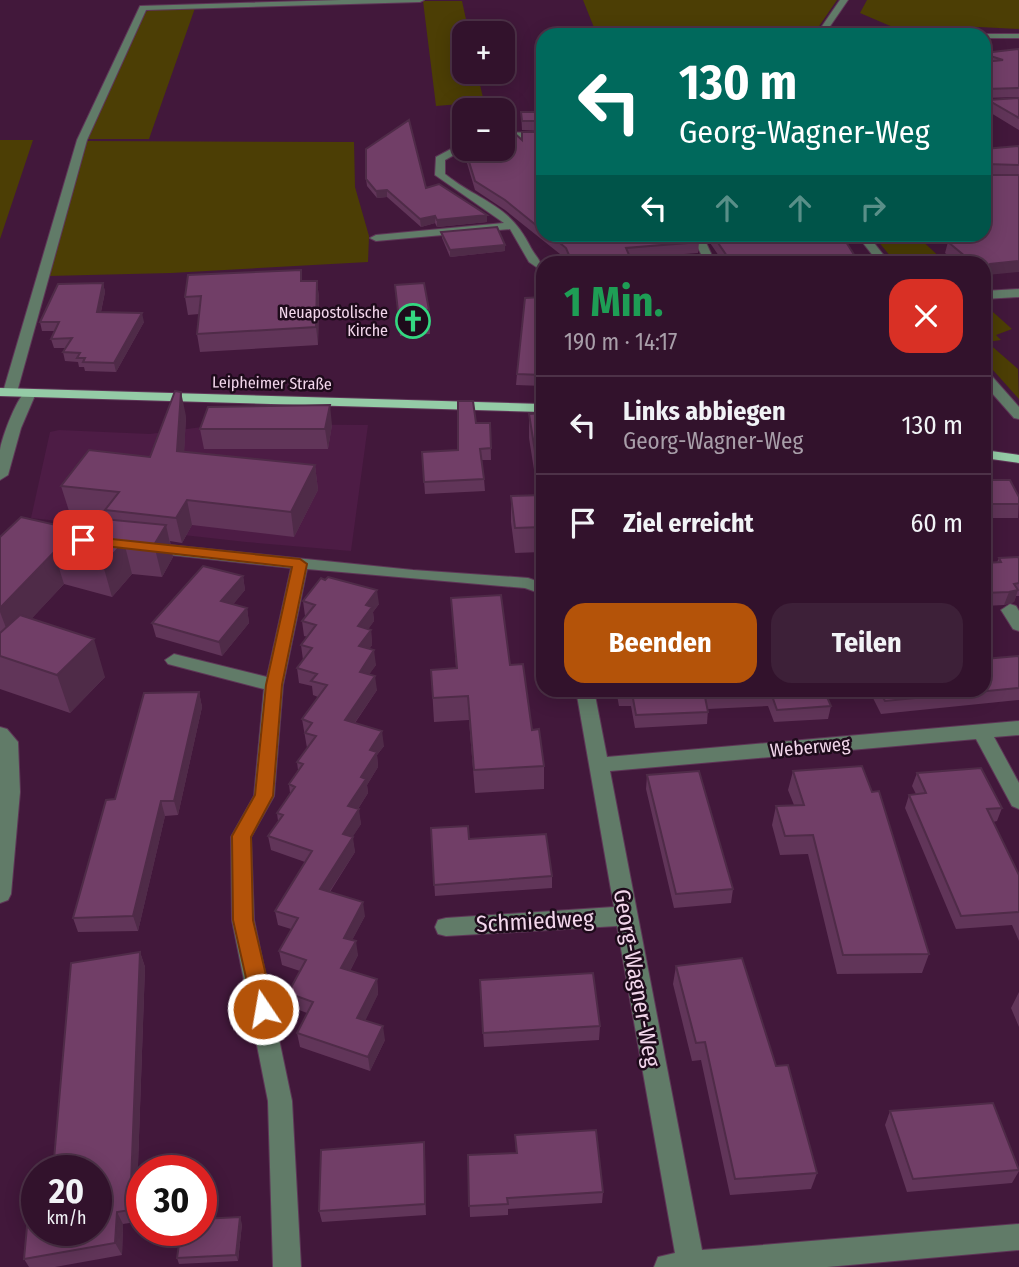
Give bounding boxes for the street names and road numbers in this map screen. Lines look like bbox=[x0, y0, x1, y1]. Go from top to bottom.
street label: Leipheimer Straße bbox=[212, 372, 332, 394]
street label: Weberweg bbox=[769, 732, 851, 762]
street label: Georg-Wagner-Weg bbox=[608, 887, 666, 1069]
street label: Schmiedweg bbox=[475, 904, 595, 938]

